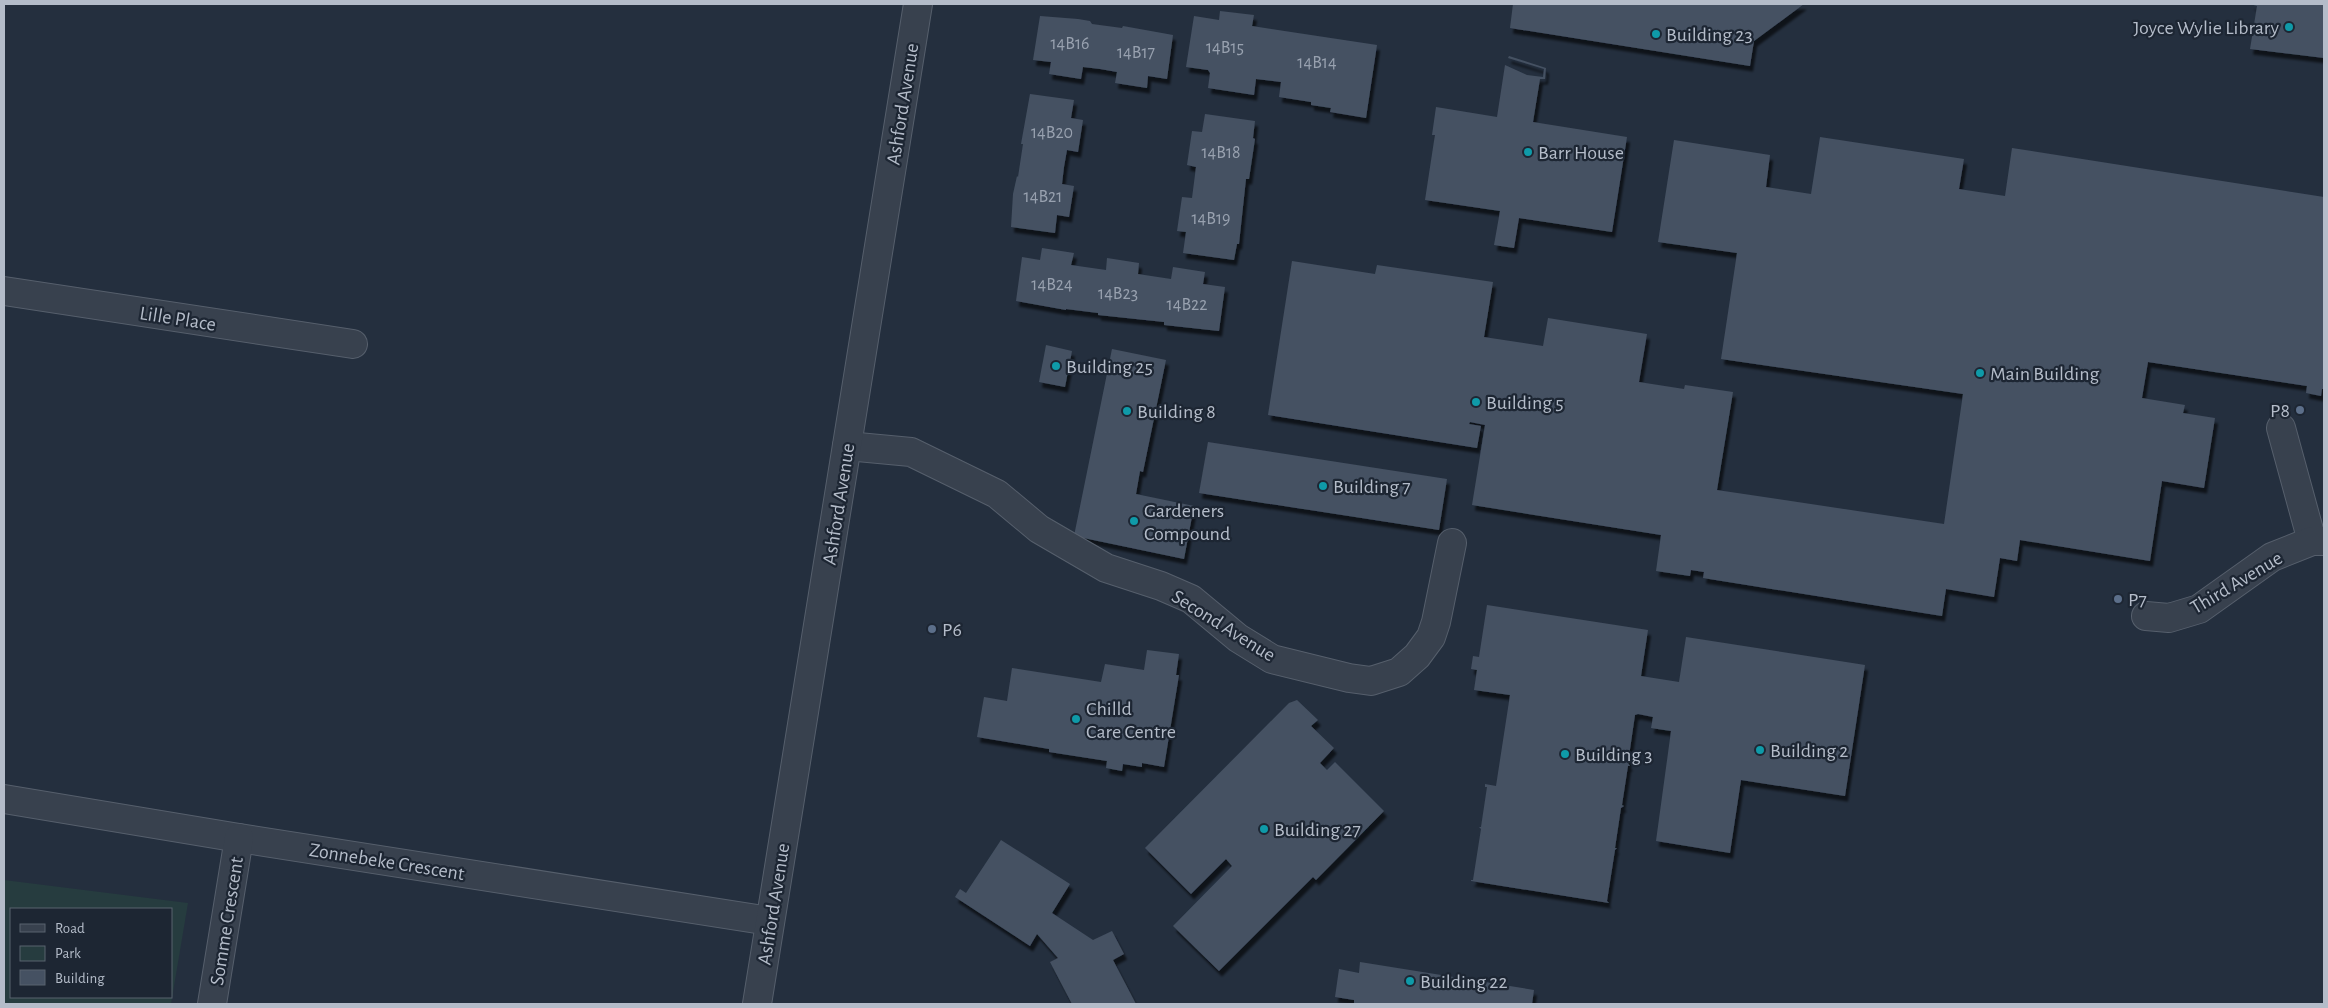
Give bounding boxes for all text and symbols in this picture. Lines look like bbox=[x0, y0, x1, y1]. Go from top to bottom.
place label: Joyce Wylie Library bbox=[2133, 18, 2279, 38]
marker: Joyce Wylie Library bbox=[2283, 21, 2295, 33]
place label: Building 23 bbox=[1666, 25, 1753, 45]
marker: Building 23 bbox=[1650, 28, 1662, 40]
house number: 14B16 bbox=[1050, 35, 1090, 53]
house number: 14B15 bbox=[1206, 39, 1244, 57]
street label: Ashford Avenue bbox=[883, 42, 922, 166]
house number: 14B17 bbox=[1117, 44, 1155, 62]
house number: 14B14 bbox=[1297, 54, 1337, 72]
house number: 14B20 bbox=[1031, 124, 1073, 142]
place label: Barr House bbox=[1538, 143, 1624, 163]
house number: 14B18 bbox=[1201, 144, 1241, 162]
marker: Barr House bbox=[1522, 146, 1534, 158]
house number: 14B21 bbox=[1024, 188, 1062, 206]
house number: 14B19 bbox=[1191, 210, 1231, 228]
house number: 14B24 bbox=[1031, 276, 1073, 294]
house number: 14B23 bbox=[1098, 285, 1138, 303]
house number: 14B22 bbox=[1167, 296, 1207, 314]
street label: Lille Place bbox=[138, 303, 217, 335]
place label: Building 25 bbox=[1066, 357, 1153, 377]
marker: Building 25 bbox=[1050, 360, 1062, 372]
place label: Main Building bbox=[1990, 364, 2100, 384]
marker: Main Building bbox=[1974, 367, 1986, 379]
place label: Building 5 bbox=[1486, 393, 1564, 413]
marker: Building 5 bbox=[1470, 396, 1482, 408]
place label: P8 bbox=[2270, 401, 2290, 421]
place label: Building 8 bbox=[1137, 402, 1216, 422]
marker: P8 bbox=[2294, 404, 2306, 416]
marker: Building 8 bbox=[1121, 405, 1133, 417]
street label: Ashford Avenue bbox=[819, 442, 858, 566]
place label: Building 7 bbox=[1333, 477, 1411, 497]
marker: Building 7 bbox=[1317, 480, 1329, 492]
place label: Gardeners Compound bbox=[1144, 501, 1230, 544]
marker: Gardeners Compound bbox=[1128, 515, 1140, 527]
street label: Third Avenue bbox=[2187, 548, 2286, 618]
street label: Second Avenue bbox=[1168, 586, 1279, 666]
place label: P7 bbox=[2128, 590, 2147, 610]
marker: P7 bbox=[2112, 593, 2124, 605]
place label: P6 bbox=[942, 620, 962, 640]
marker: P6 bbox=[926, 623, 938, 635]
place label: Chilld Care Centre bbox=[1086, 699, 1176, 742]
marker: Chilld Care Centre bbox=[1070, 713, 1082, 725]
place label: Building 2 bbox=[1770, 741, 1848, 761]
marker: Building 2 bbox=[1754, 744, 1766, 756]
place label: Building 3 bbox=[1575, 745, 1653, 765]
marker: Building 3 bbox=[1559, 748, 1571, 760]
place label: Building 27 bbox=[1274, 820, 1361, 840]
marker: Building 27 bbox=[1258, 823, 1270, 835]
street label: Zonnebeke Crescent bbox=[308, 840, 466, 884]
street label: Ashford Avenue bbox=[754, 842, 793, 966]
street label: Somme Crescent bbox=[207, 855, 247, 987]
legend bbox=[10, 908, 172, 998]
text: Road bbox=[55, 921, 85, 936]
text: Park bbox=[55, 946, 81, 961]
text: Building bbox=[55, 971, 105, 986]
place label: Building 22 bbox=[1420, 972, 1507, 992]
marker: Building 22 bbox=[1404, 975, 1416, 987]

